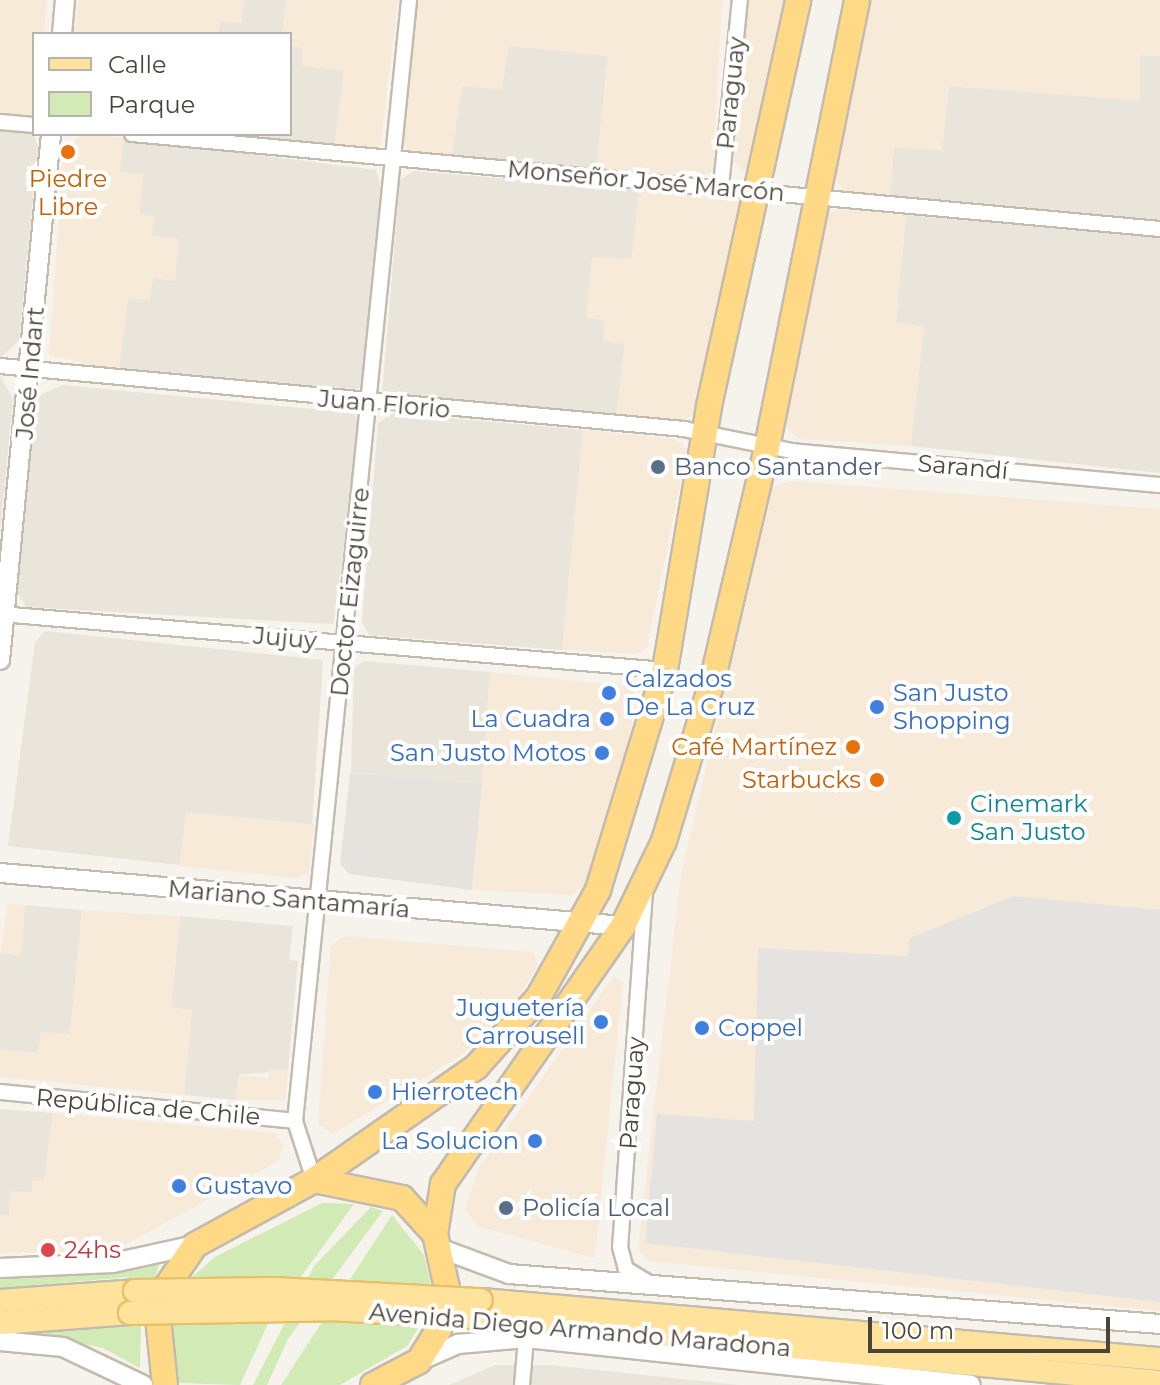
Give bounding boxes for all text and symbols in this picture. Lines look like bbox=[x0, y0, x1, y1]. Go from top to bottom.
legend bbox=[32, 32, 292, 136]
street label: Paraguay bbox=[711, 35, 751, 151]
text: Calle bbox=[108, 50, 166, 79]
text: Parque bbox=[108, 90, 195, 119]
marker: Piedre Libre bbox=[59, 143, 77, 161]
street label: Monseñor José Marcón bbox=[506, 155, 786, 207]
place label: Piedre Libre bbox=[29, 165, 107, 221]
street label: José Indart bbox=[10, 305, 50, 441]
street label: Juan Florio bbox=[317, 384, 451, 424]
street label: Sarandí bbox=[917, 449, 1009, 485]
place label: Banco Santander bbox=[674, 453, 882, 481]
marker: Banco Santander bbox=[649, 458, 667, 476]
street label: Doctor Eizaguirre bbox=[325, 486, 375, 698]
street label: Jujuy bbox=[252, 621, 318, 655]
place label: Calzados De La Cruz bbox=[625, 665, 755, 721]
place label: San Justo Shopping bbox=[893, 679, 1011, 735]
marker: Calzados De La Cruz bbox=[600, 684, 618, 702]
marker: San Justo Shopping bbox=[868, 698, 886, 716]
place label: La Cuadra bbox=[470, 705, 591, 733]
marker: La Cuadra bbox=[598, 710, 616, 728]
place label: Café Martínez bbox=[671, 733, 837, 761]
marker: Café Martínez bbox=[844, 738, 862, 756]
place label: San Justo Motos bbox=[390, 739, 586, 767]
marker: San Justo Motos bbox=[593, 744, 611, 762]
place label: Starbucks bbox=[742, 766, 861, 794]
marker: Starbucks bbox=[868, 771, 886, 789]
place label: Cinemark San Justo bbox=[970, 790, 1088, 846]
marker: Cinemark San Justo bbox=[945, 809, 963, 827]
street label: Mariano Santamaría bbox=[167, 874, 411, 924]
place label: Juguetería Carrousell bbox=[456, 994, 585, 1050]
marker: Juguetería Carrousell bbox=[592, 1013, 610, 1031]
place label: Coppel bbox=[718, 1014, 803, 1042]
marker: Coppel bbox=[693, 1019, 711, 1037]
street label: Paraguay bbox=[614, 1036, 650, 1150]
place label: Hierrotech bbox=[391, 1078, 519, 1106]
street label: República de Chile bbox=[35, 1083, 261, 1131]
marker: Hierrotech bbox=[366, 1083, 384, 1101]
place label: La Solucion bbox=[381, 1127, 519, 1155]
marker: La Solucion bbox=[526, 1132, 544, 1150]
place label: Gustavo bbox=[195, 1172, 292, 1200]
marker: Gustavo bbox=[170, 1177, 188, 1195]
place label: Policía Local bbox=[522, 1194, 670, 1222]
marker: Policía Local bbox=[497, 1199, 515, 1217]
place label: 24hs bbox=[64, 1236, 121, 1264]
marker: 24hs bbox=[39, 1241, 57, 1259]
street label: Avenida Diego Armando Maradona bbox=[368, 1297, 792, 1363]
scale bar bbox=[872, 1301, 1114, 1351]
text: 100 m bbox=[882, 1316, 954, 1345]

